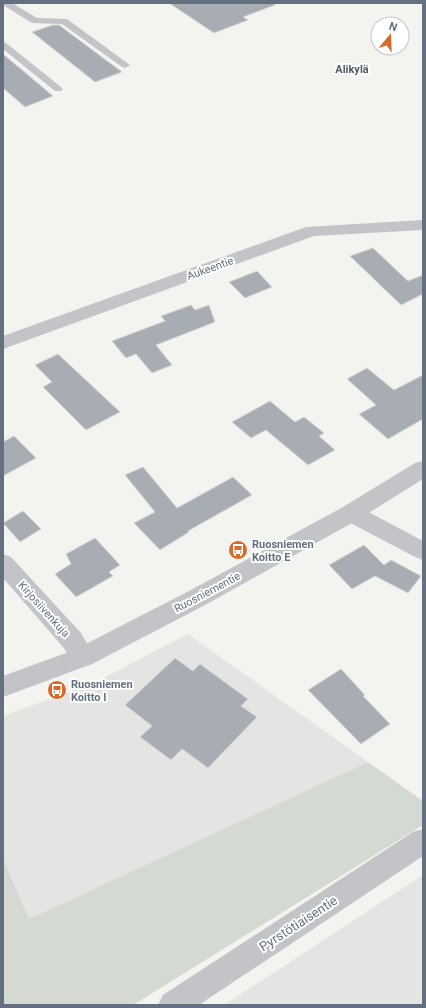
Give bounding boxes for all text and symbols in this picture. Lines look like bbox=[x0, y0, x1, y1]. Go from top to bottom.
north arrow bbox=[370, 16, 410, 56]
text: N bbox=[387, 20, 399, 35]
district label: Alikylä bbox=[335, 63, 369, 76]
street label: Aukeentie bbox=[185, 254, 235, 283]
place label: Ruosniemen Koitto E bbox=[252, 538, 314, 564]
bus stop icon: Ruosniemen Koitto E bbox=[227, 539, 249, 561]
street label: Ruosniementie bbox=[172, 569, 243, 615]
street label: Kirjosiivenkuja bbox=[15, 579, 72, 640]
place label: Ruosniemen Koitto I bbox=[71, 678, 133, 704]
bus stop icon: Ruosniemen Koitto I bbox=[46, 679, 68, 701]
street label: Pyrstötiaisentie bbox=[257, 893, 340, 954]

